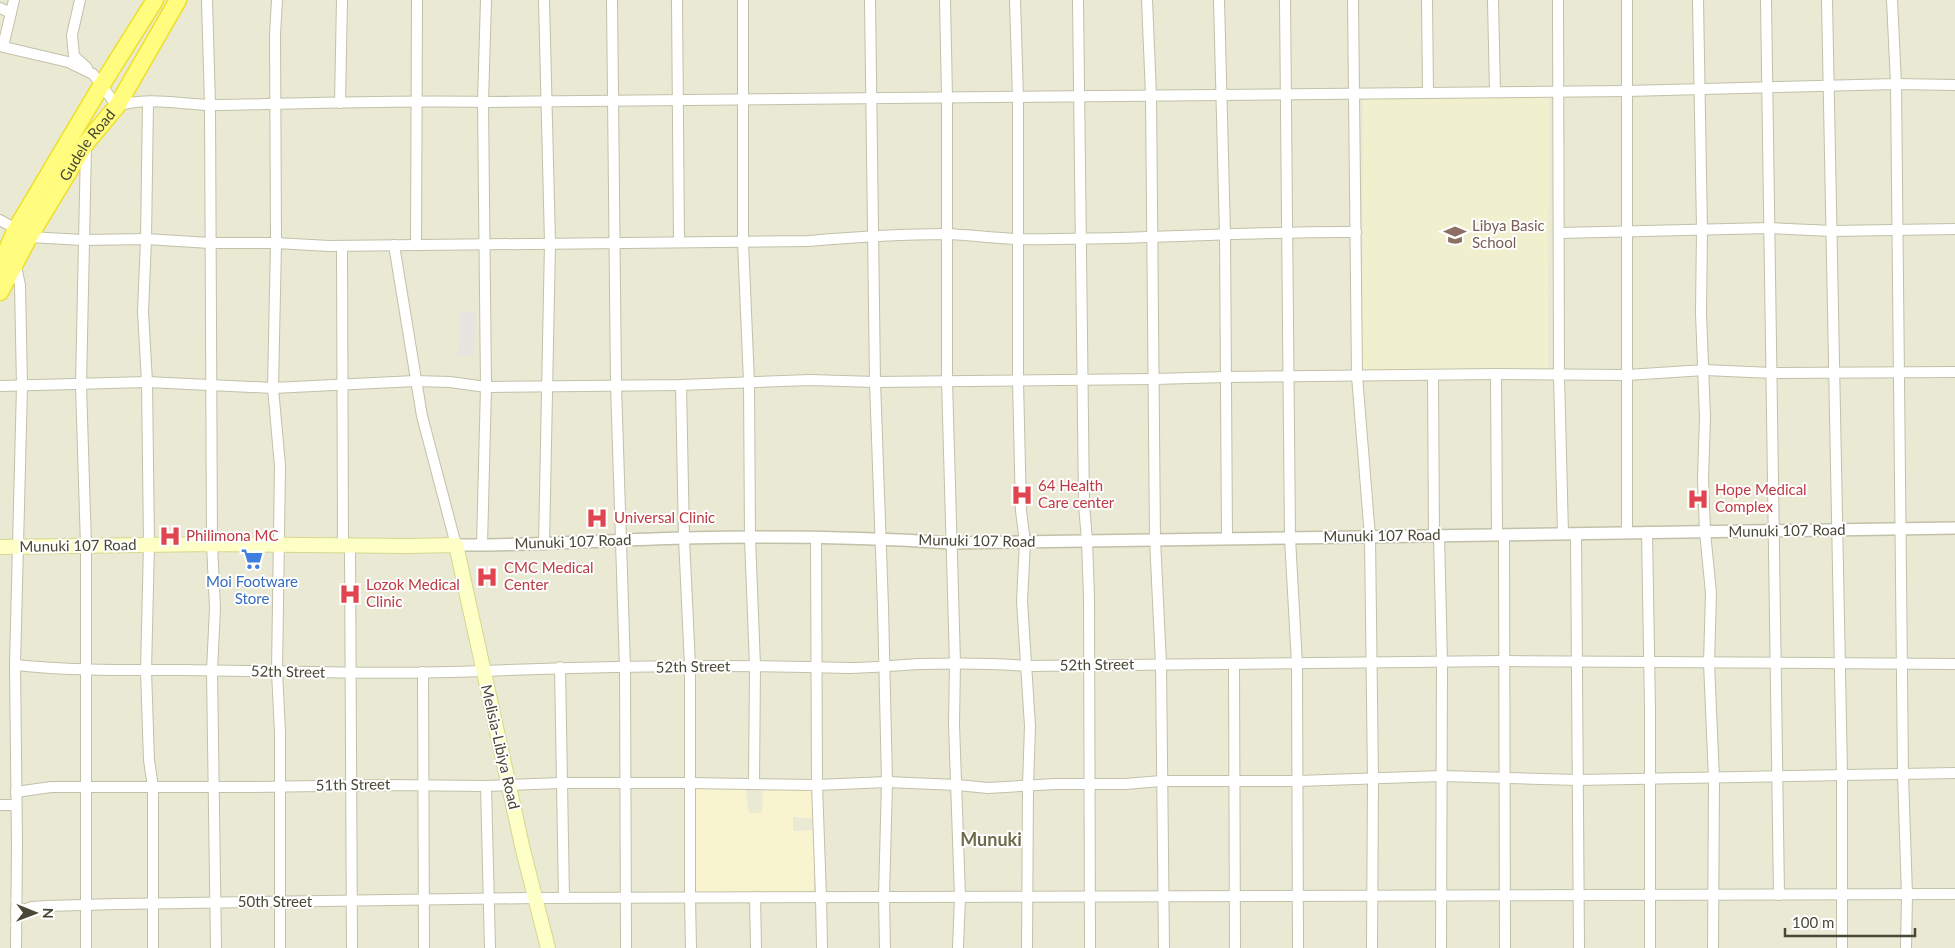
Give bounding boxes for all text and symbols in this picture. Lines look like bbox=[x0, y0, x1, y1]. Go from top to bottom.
street label: Gudele Road bbox=[55, 105, 118, 184]
place label: Libya Basic School bbox=[1472, 216, 1545, 251]
school or university icon: Libya Basic School bbox=[1442, 222, 1468, 248]
place label: 64 Health Care center bbox=[1038, 476, 1115, 511]
place label: Hope Medical Complex bbox=[1715, 480, 1807, 515]
hospital icon: 64 Health Care center bbox=[1009, 482, 1035, 508]
hospital icon: Hope Medical Complex bbox=[1685, 486, 1711, 512]
hospital icon: Universal Clinic bbox=[584, 505, 610, 531]
place label: Universal Clinic bbox=[614, 508, 715, 526]
street label: Munuki 107 Road bbox=[1728, 520, 1846, 540]
hospital icon: Philimona MC bbox=[157, 523, 183, 549]
street label: Munuki 107 Road bbox=[1323, 525, 1441, 545]
place label: Philimona MC bbox=[186, 526, 279, 544]
street label: Munuki 107 Road bbox=[514, 530, 632, 552]
street label: Munuki 107 Road bbox=[918, 530, 1036, 550]
street label: Munuki 107 Road bbox=[19, 535, 137, 555]
supermarket icon: Moi Footware Store bbox=[239, 546, 265, 572]
place label: CMC Medical Center bbox=[504, 558, 594, 593]
hospital icon: CMC Medical Center bbox=[474, 564, 500, 590]
place label: Moi Footware Store bbox=[206, 572, 298, 607]
place label: Lozok Medical Clinic bbox=[366, 575, 460, 610]
hospital icon: Lozok Medical Clinic bbox=[337, 581, 363, 607]
street label: 52th Street bbox=[1060, 654, 1135, 674]
street label: 52th Street bbox=[656, 656, 731, 676]
street label: 52th Street bbox=[251, 661, 326, 681]
street label: Melisia-Libiya Road bbox=[478, 683, 524, 811]
street label: 51th Street bbox=[316, 774, 391, 794]
district label: Munuki bbox=[960, 828, 1022, 850]
north arrow bbox=[10, 888, 60, 938]
street label: 50th Street bbox=[238, 892, 313, 910]
scale bar bbox=[1785, 906, 1915, 938]
text: N bbox=[40, 908, 57, 919]
text: 100 m bbox=[1792, 913, 1834, 931]

